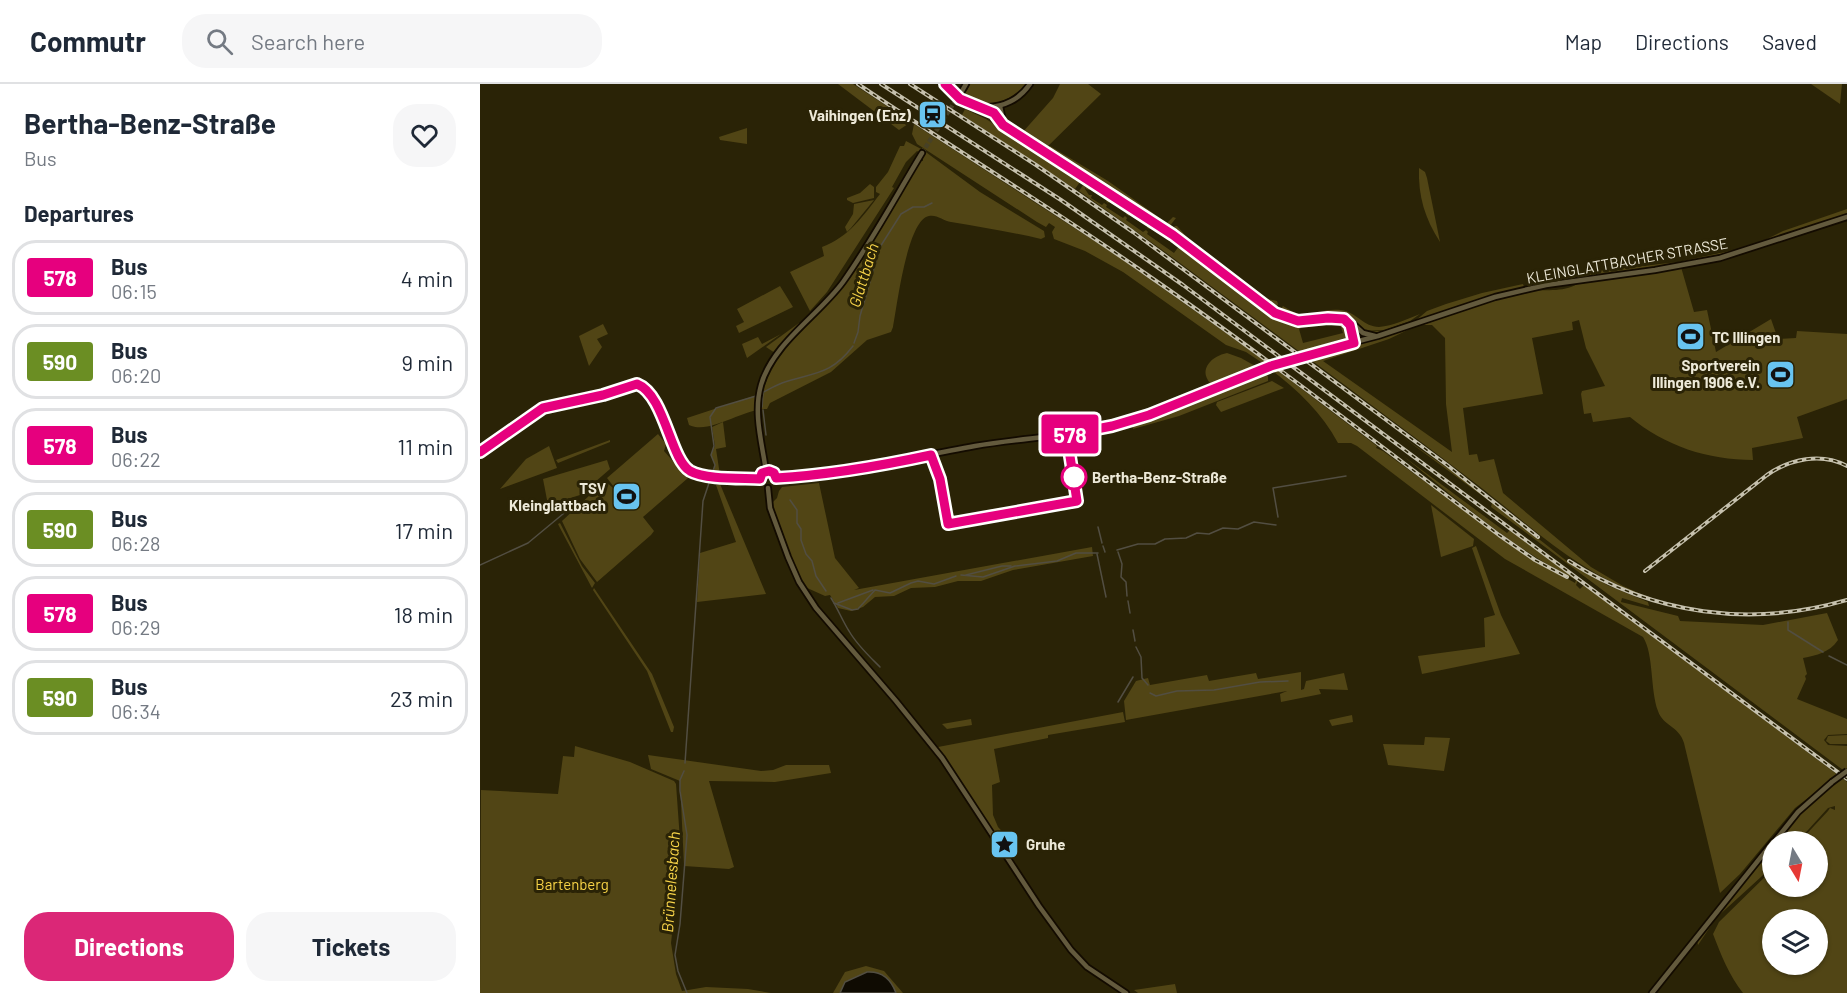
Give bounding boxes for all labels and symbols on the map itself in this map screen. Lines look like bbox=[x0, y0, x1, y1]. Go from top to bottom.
station icon: Vaihingen (Enz) bbox=[916, 99, 948, 131]
place label: Vaihingen (Enz) bbox=[809, 106, 912, 124]
street label: KLEINGLATTBACHER STRASSE bbox=[1525, 233, 1729, 287]
water label: Glattbach bbox=[844, 241, 882, 309]
sports icon: TC Illingen bbox=[1675, 321, 1707, 353]
place label: TC Illingen bbox=[1712, 328, 1781, 346]
place label: Sportverein Illingen 1906 e.V. bbox=[1652, 356, 1760, 391]
sports icon: Sportverein Illingen 1906 e.V. bbox=[1765, 358, 1797, 390]
line badge: 578 bbox=[1036, 414, 1104, 454]
marker: Bertha-Benz-Straße bbox=[1061, 464, 1087, 490]
place label: Bertha-Benz-Straße bbox=[1092, 468, 1227, 486]
place label: TSV Kleinglattbach bbox=[509, 479, 606, 514]
sports icon: TSV Kleinglattbach bbox=[611, 481, 643, 513]
place icon: Gruhe bbox=[989, 828, 1021, 860]
water label: Brünnelesbach bbox=[657, 831, 683, 933]
north arrow bbox=[1762, 831, 1828, 897]
place label: Gruhe bbox=[1026, 835, 1065, 853]
park label: Bartenberg bbox=[535, 875, 609, 893]

